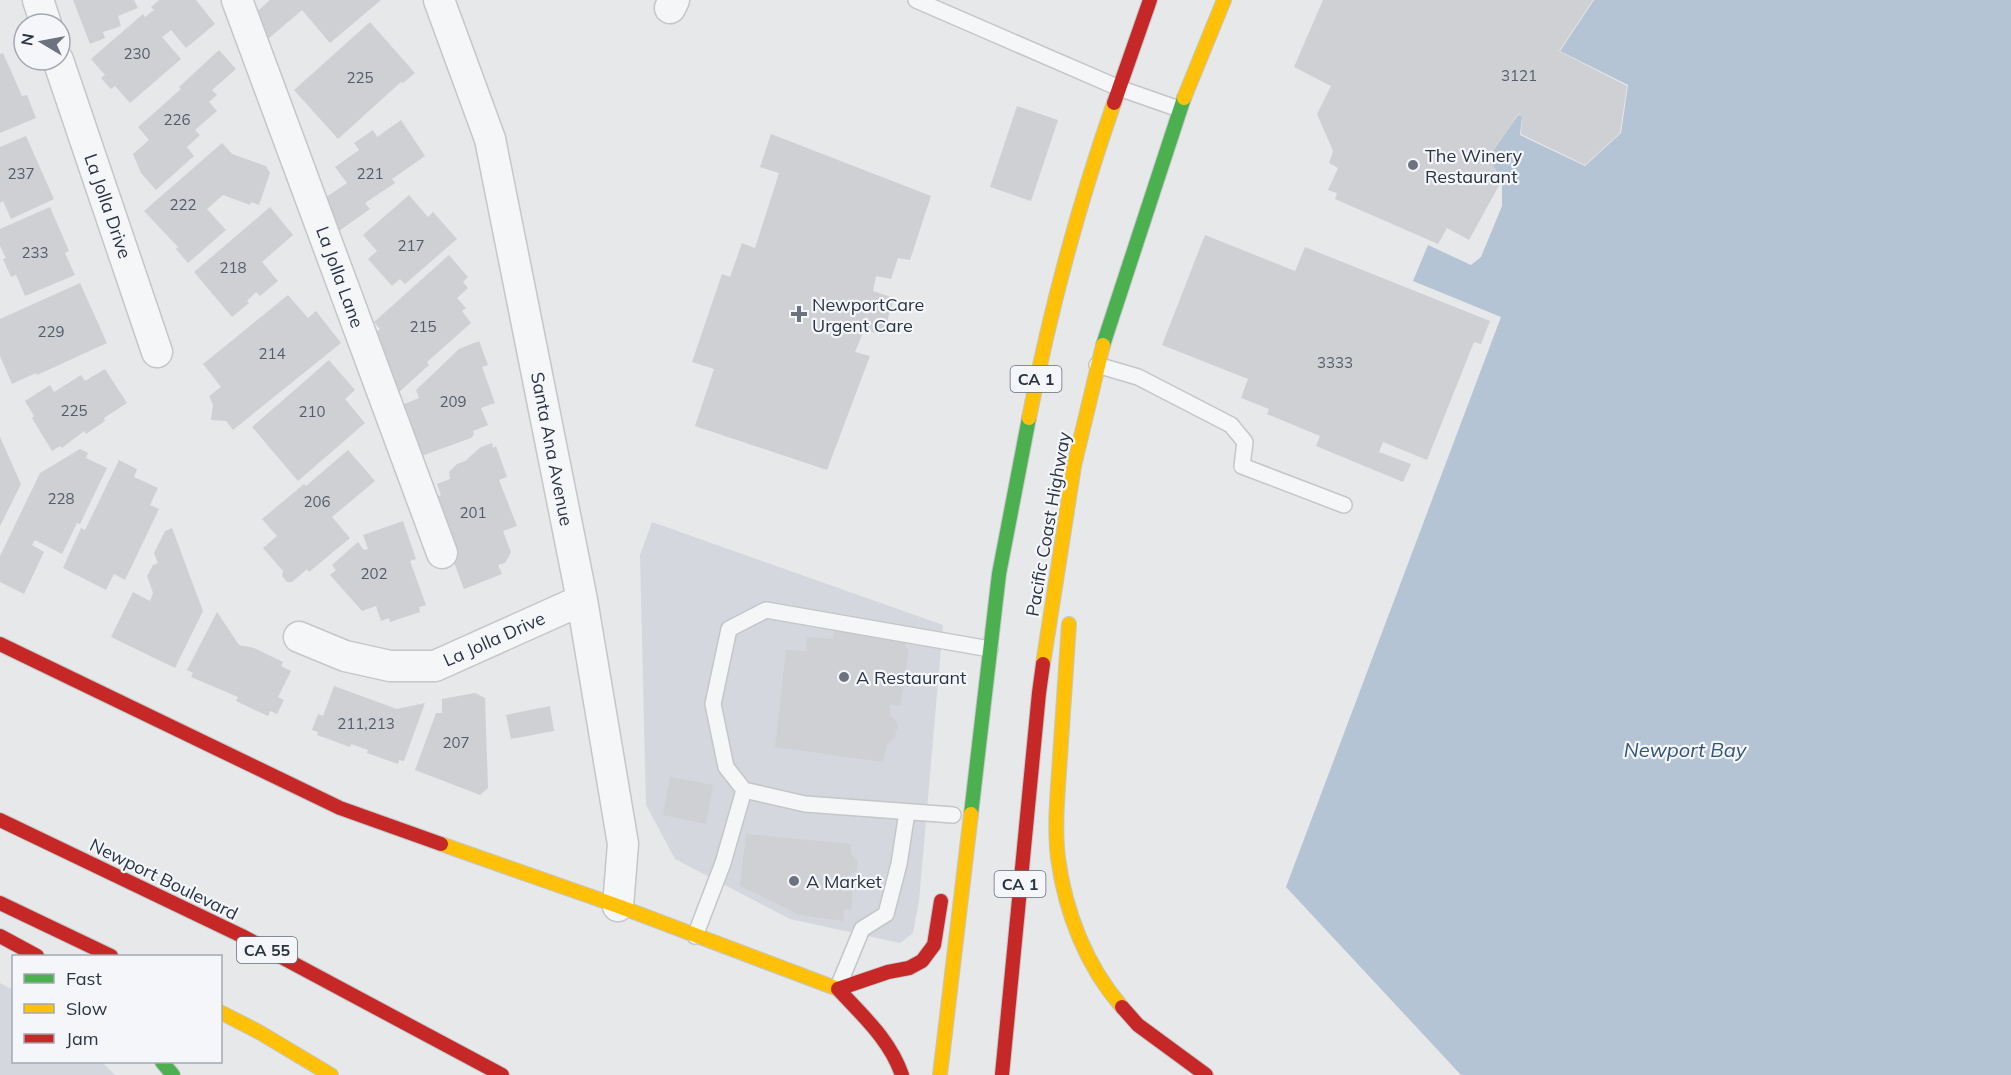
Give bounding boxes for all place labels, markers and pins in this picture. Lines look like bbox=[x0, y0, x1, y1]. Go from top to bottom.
place label: The Winery Restaurant bbox=[1425, 144, 1523, 188]
marker: The Winery Restaurant bbox=[1406, 158, 1420, 172]
place label: NewportCare Urgent Care bbox=[812, 293, 924, 337]
marker: NewportCare Urgent Care bbox=[790, 305, 808, 323]
place label: A Restaurant bbox=[856, 666, 966, 689]
marker: A Restaurant bbox=[837, 670, 851, 684]
place label: A Market bbox=[806, 870, 882, 893]
marker: A Market bbox=[787, 874, 801, 888]

